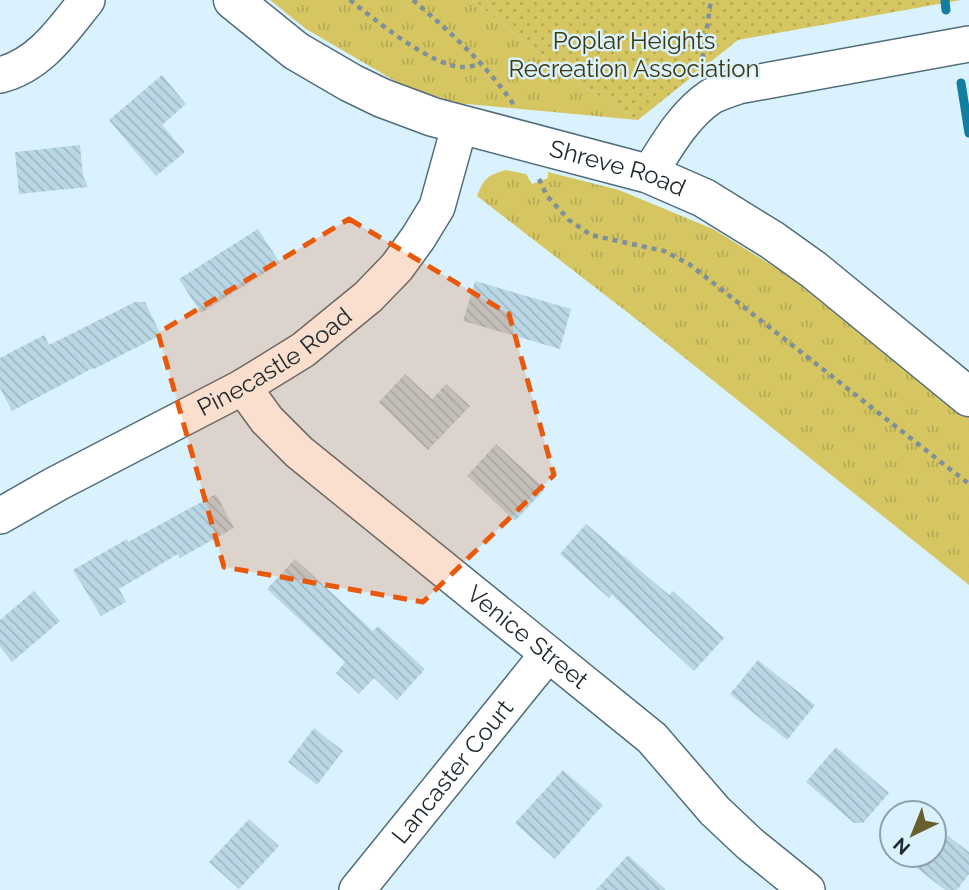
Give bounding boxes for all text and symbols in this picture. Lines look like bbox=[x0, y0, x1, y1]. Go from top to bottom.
park label: Poplar Heights Recreation Association bbox=[508, 26, 760, 83]
street label: Shreve Road bbox=[547, 133, 690, 202]
street label: Pinecastle Road bbox=[192, 301, 357, 422]
street label: Venice Street bbox=[461, 579, 594, 694]
street label: Lancaster Court bbox=[385, 694, 519, 849]
north arrow bbox=[878, 799, 948, 869]
text: N bbox=[889, 833, 914, 859]

